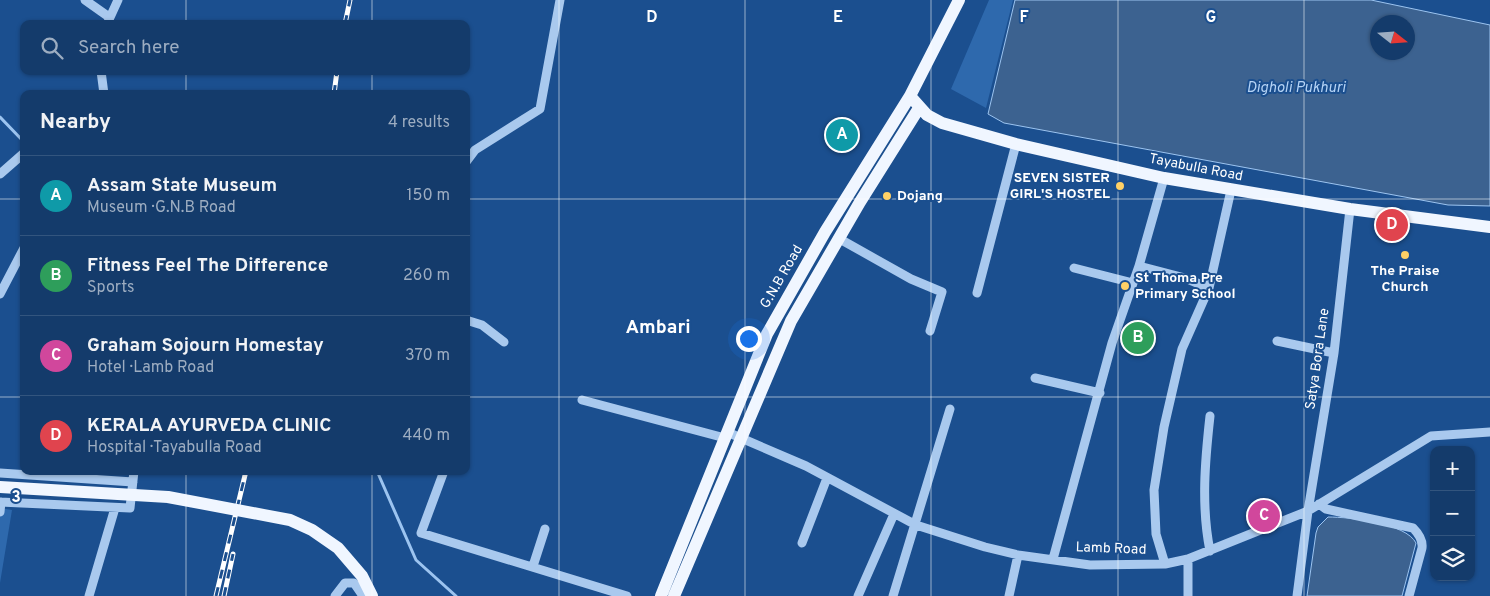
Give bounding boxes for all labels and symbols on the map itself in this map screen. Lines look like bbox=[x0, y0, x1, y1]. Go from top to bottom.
text: D bbox=[646, 8, 658, 28]
text: E bbox=[833, 8, 843, 28]
text: F bbox=[1019, 8, 1029, 28]
text: G bbox=[1206, 8, 1216, 28]
north arrow bbox=[1370, 15, 1415, 60]
water label: Digholi Pukhuri bbox=[1246, 79, 1347, 98]
pin: A bbox=[826, 116, 858, 154]
street label: Tayabulla Road bbox=[1148, 151, 1244, 185]
place label: SEVEN SISTER GIRL'S HOSTEL bbox=[1010, 170, 1110, 203]
marker: SEVEN SISTER GIRL'S HOSTEL bbox=[1114, 180, 1126, 192]
place label: Dojang bbox=[897, 188, 943, 205]
marker: Dojang bbox=[881, 190, 893, 202]
pin: D bbox=[1376, 206, 1408, 244]
street label: G.N.B Road bbox=[757, 242, 807, 312]
marker: The Praise Church bbox=[1399, 249, 1411, 261]
place label: The Praise Church bbox=[1370, 263, 1440, 296]
place label: St Thoma Pre Primary School bbox=[1135, 270, 1236, 303]
marker: St Thoma Pre Primary School bbox=[1119, 280, 1131, 292]
street label: Satya Bora Lane bbox=[1302, 307, 1334, 411]
district label: Ambari bbox=[625, 316, 691, 340]
pin: B bbox=[1122, 319, 1154, 357]
your location bbox=[736, 326, 762, 352]
text: 3 bbox=[11, 488, 21, 508]
pin: C bbox=[1248, 497, 1280, 535]
street label: Lamb Road bbox=[1075, 539, 1147, 559]

